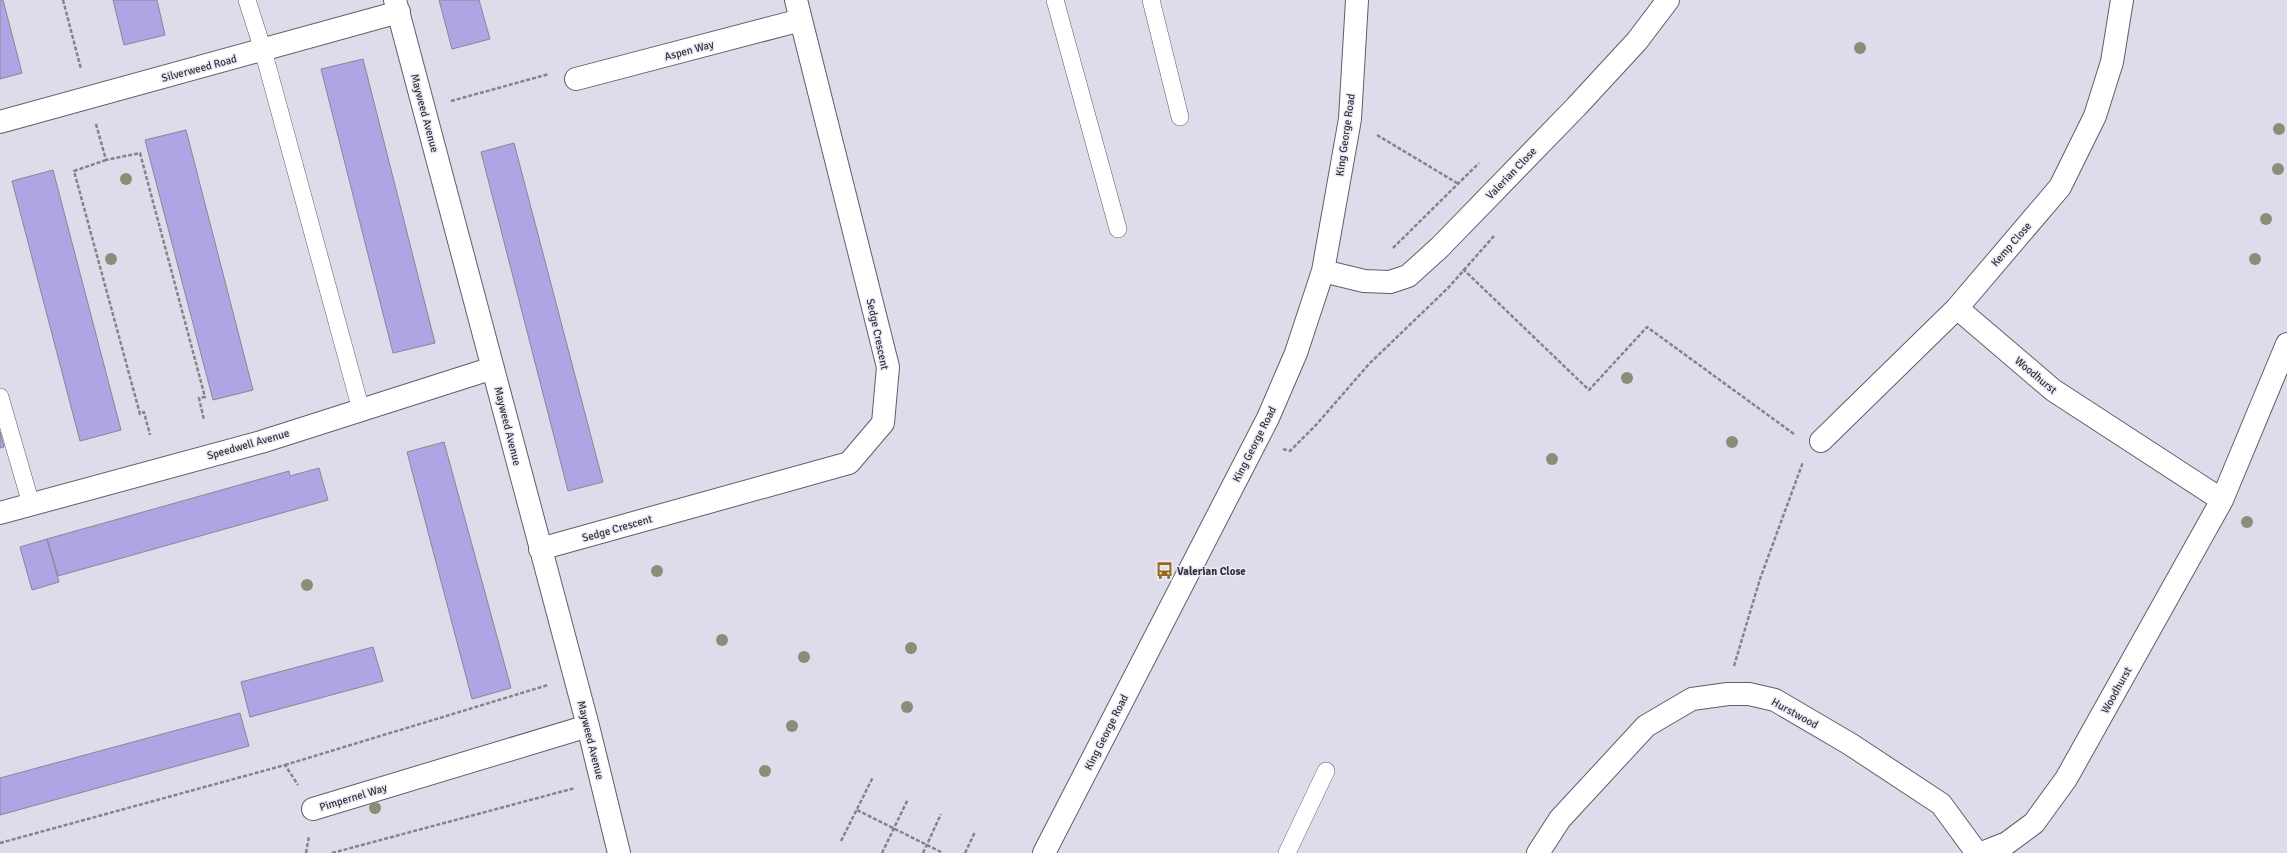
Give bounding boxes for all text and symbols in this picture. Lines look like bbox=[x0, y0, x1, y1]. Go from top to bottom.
street label: Aspen Way bbox=[663, 37, 716, 63]
street label: Silverweed Road bbox=[160, 52, 238, 85]
street label: Mayweed Avenue bbox=[408, 72, 441, 154]
street label: King George Road bbox=[1333, 93, 1358, 177]
street label: Valerian Close bbox=[1483, 145, 1539, 202]
street label: Kemp Close bbox=[1989, 219, 2034, 269]
street label: Sedge Crescent bbox=[864, 297, 891, 371]
street label: Woodhurst bbox=[2012, 354, 2059, 397]
street label: Mayweed Avenue bbox=[491, 385, 524, 467]
street label: King George Road bbox=[1230, 404, 1279, 484]
street label: Speedwell Avenue bbox=[205, 426, 291, 462]
street label: Sedge Crescent bbox=[581, 512, 654, 545]
bus stop icon: Valerian Close bbox=[1154, 561, 1174, 581]
place label: Valerian Close bbox=[1177, 565, 1246, 578]
street label: Woodhurst bbox=[2098, 665, 2135, 716]
street label: King George Road bbox=[1082, 692, 1131, 772]
street label: Hurstwood bbox=[1769, 695, 1820, 732]
street label: Mayweed Avenue bbox=[574, 699, 607, 781]
street label: Pimpernel Way bbox=[318, 781, 389, 814]

